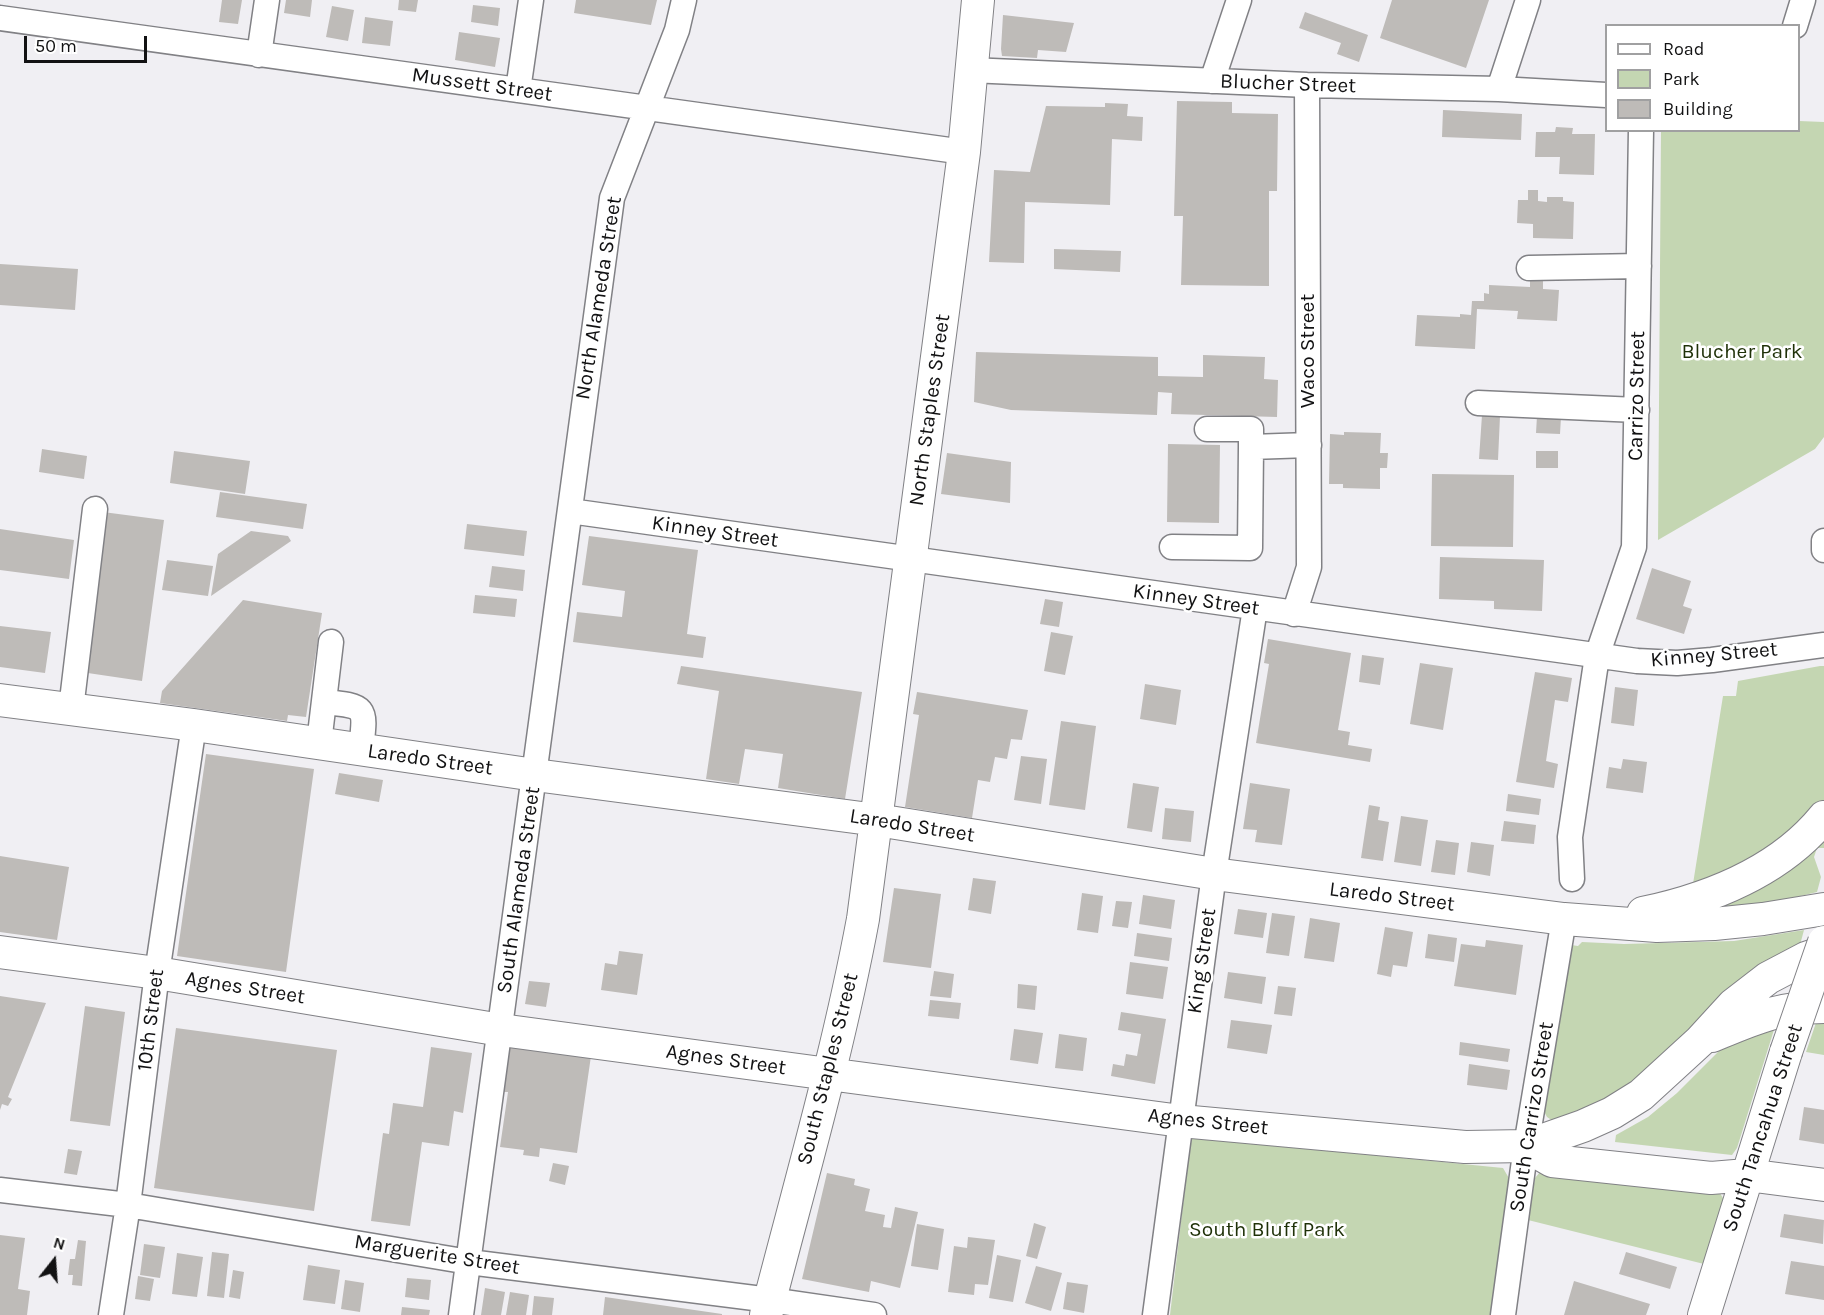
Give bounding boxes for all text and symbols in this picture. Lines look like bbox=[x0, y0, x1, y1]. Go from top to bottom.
scale bar bbox=[27, 24, 150, 62]
legend bbox=[1605, 24, 1800, 132]
text: 50 m bbox=[35, 35, 77, 57]
text: Road bbox=[1663, 38, 1704, 60]
street label: Mussett Street bbox=[410, 63, 554, 107]
text: Park bbox=[1663, 68, 1700, 90]
street label: Blucher Street bbox=[1220, 69, 1356, 99]
text: Building bbox=[1663, 98, 1733, 120]
street label: North Alameda Street bbox=[570, 195, 628, 401]
street label: Waco Street bbox=[1295, 294, 1321, 408]
street label: North Staples Street bbox=[904, 312, 956, 508]
street label: Carrizo Street bbox=[1623, 331, 1651, 461]
park label: Blucher Park bbox=[1681, 339, 1803, 365]
street label: Kinney Street bbox=[650, 511, 780, 553]
street label: Kinney Street bbox=[1131, 579, 1261, 621]
street label: Kinney Street bbox=[1649, 637, 1779, 673]
street label: Laredo Street bbox=[366, 739, 494, 781]
street label: South Alameda Street bbox=[492, 785, 546, 995]
street label: Laredo Street bbox=[848, 804, 976, 848]
street label: Laredo Street bbox=[1328, 877, 1456, 917]
street label: King Street bbox=[1182, 907, 1222, 1015]
street label: Agnes Street bbox=[183, 966, 307, 1010]
street label: 10th Street bbox=[132, 968, 170, 1072]
street label: South Staples Street bbox=[792, 970, 864, 1168]
street label: South Carrizo Street bbox=[1505, 1020, 1559, 1214]
street label: South Tancahua Street bbox=[1717, 1021, 1809, 1235]
street label: Agnes Street bbox=[664, 1039, 788, 1081]
street label: Agnes Street bbox=[1146, 1103, 1270, 1141]
park label: South Bluff Park bbox=[1189, 1217, 1345, 1243]
street label: Marguerite Street bbox=[352, 1229, 522, 1281]
north arrow bbox=[24, 1231, 84, 1291]
text: N bbox=[51, 1233, 68, 1254]

